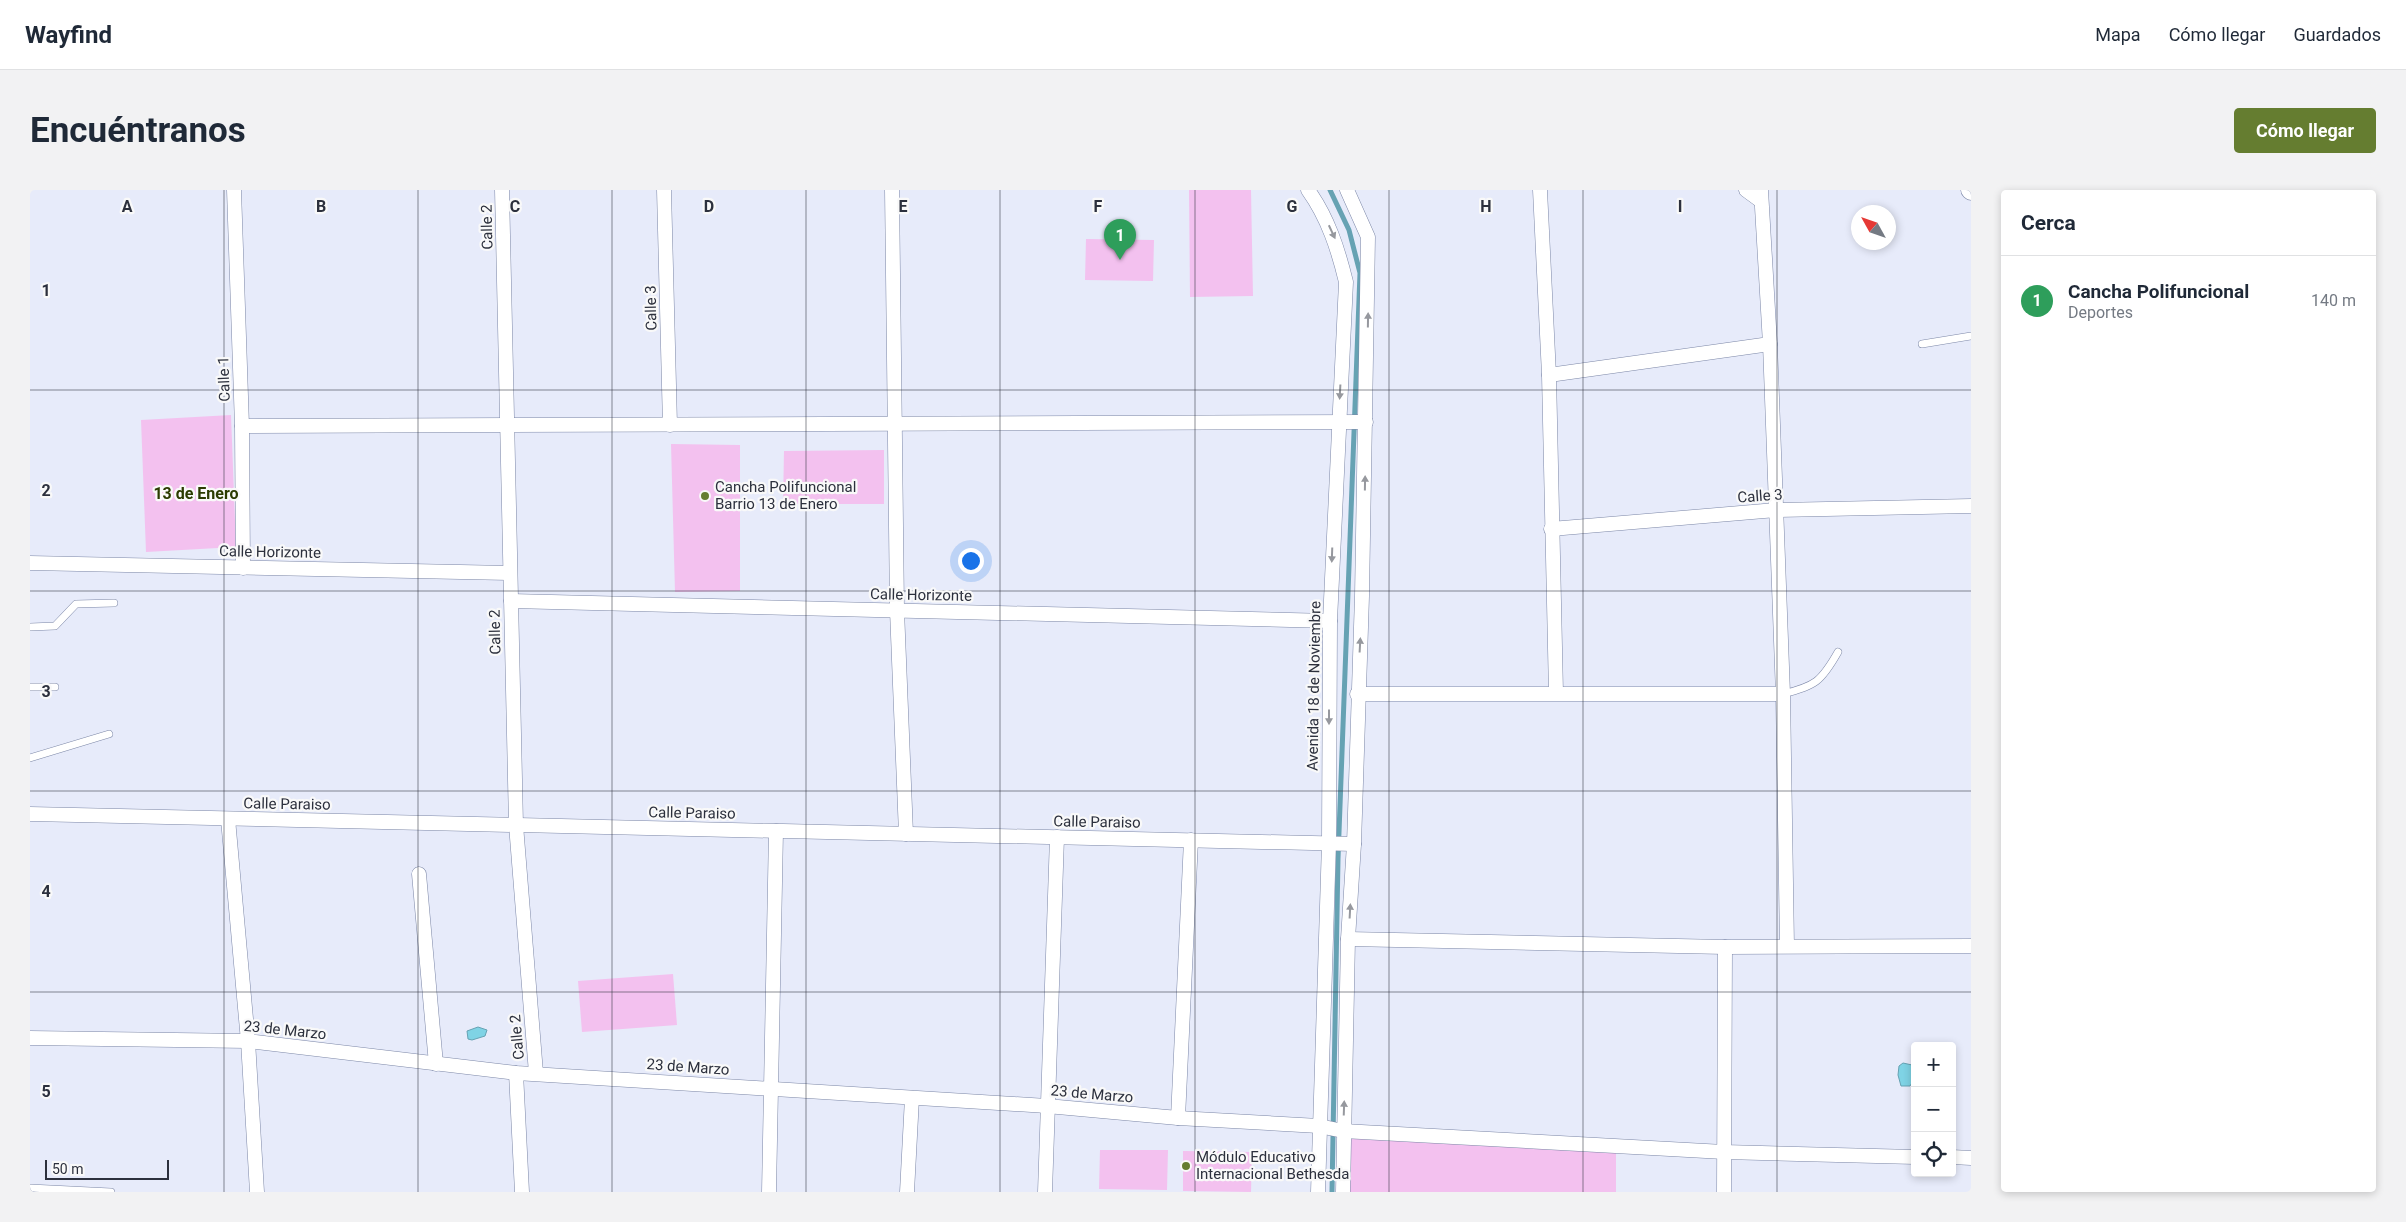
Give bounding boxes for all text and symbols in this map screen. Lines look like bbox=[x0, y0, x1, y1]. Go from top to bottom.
text: Wayfind bbox=[25, 21, 112, 49]
text: Mapa bbox=[2095, 24, 2141, 45]
text: Cómo llegar bbox=[2169, 24, 2265, 45]
text: Guardados bbox=[2293, 24, 2381, 45]
button: Cómo llegar bbox=[2234, 108, 2376, 153]
text: Encuéntranos bbox=[30, 110, 246, 151]
text: A bbox=[122, 197, 133, 216]
text: B bbox=[316, 197, 326, 216]
text: C bbox=[510, 197, 520, 216]
text: D bbox=[704, 197, 714, 216]
text: E bbox=[899, 197, 908, 216]
text: F bbox=[1094, 197, 1103, 216]
text: G bbox=[1287, 197, 1298, 216]
text: H bbox=[1480, 197, 1492, 216]
text: I bbox=[1678, 197, 1682, 216]
street label: Calle 2 bbox=[478, 204, 496, 250]
north arrow bbox=[1851, 205, 1896, 250]
text: Cerca bbox=[2021, 211, 2076, 235]
pin: 1 bbox=[1104, 219, 1136, 260]
one-way arrow bbox=[1327, 225, 1336, 240]
text: Cancha Polifuncional bbox=[2068, 280, 2249, 303]
text: 1 bbox=[41, 281, 51, 300]
street label: Calle 3 bbox=[642, 285, 660, 331]
text: 1 bbox=[2032, 291, 2042, 310]
text: 140 m bbox=[2311, 291, 2356, 310]
text: Deportes bbox=[2068, 303, 2133, 322]
one-way arrow bbox=[1364, 312, 1372, 328]
street label: Calle 1 bbox=[214, 356, 234, 402]
one-way arrow bbox=[1335, 385, 1343, 401]
one-way arrow bbox=[1361, 474, 1369, 490]
place label: Cancha Polifuncional Barrio 13 de Enero bbox=[715, 478, 856, 513]
text: 2 bbox=[41, 481, 51, 500]
district label: 13 de Enero bbox=[153, 484, 239, 503]
street label: Calle 3 bbox=[1737, 485, 1783, 507]
marker: Cancha Polifuncional Barrio 13 de Enero bbox=[699, 490, 711, 502]
street label: Calle Horizonte bbox=[219, 542, 321, 562]
one-way arrow bbox=[1328, 547, 1336, 563]
your location bbox=[958, 548, 984, 574]
street label: Calle Horizonte bbox=[870, 585, 972, 605]
street label: Avenida 18 de Noviembre bbox=[1304, 601, 1324, 771]
street label: Calle 2 bbox=[486, 609, 504, 655]
one-way arrow bbox=[1356, 637, 1364, 653]
text: 3 bbox=[41, 682, 51, 701]
one-way arrow bbox=[1325, 709, 1333, 725]
street label: Calle Paraiso bbox=[243, 794, 331, 814]
street label: Calle Paraiso bbox=[648, 803, 736, 823]
street label: Calle Paraiso bbox=[1053, 812, 1141, 832]
text: 4 bbox=[41, 882, 51, 901]
one-way arrow bbox=[1346, 903, 1354, 919]
street label: Calle 2 bbox=[506, 1014, 528, 1060]
street label: 23 de Marzo bbox=[243, 1017, 327, 1043]
map controls bbox=[1911, 1042, 1956, 1177]
button: + bbox=[1911, 1042, 1956, 1087]
street label: 23 de Marzo bbox=[646, 1055, 730, 1079]
street label: 23 de Marzo bbox=[1050, 1081, 1134, 1107]
text: 5 bbox=[41, 1082, 51, 1101]
button: − bbox=[1911, 1087, 1956, 1132]
one-way arrow bbox=[1340, 1100, 1348, 1116]
button: locate bbox=[1911, 1132, 1956, 1177]
place label: Módulo Educativo Internacional Bethesda bbox=[1196, 1148, 1349, 1183]
scale bar bbox=[45, 1157, 169, 1180]
marker: Módulo Educativo Internacional Bethesda bbox=[1180, 1160, 1192, 1172]
text: 50 m bbox=[52, 1161, 84, 1177]

